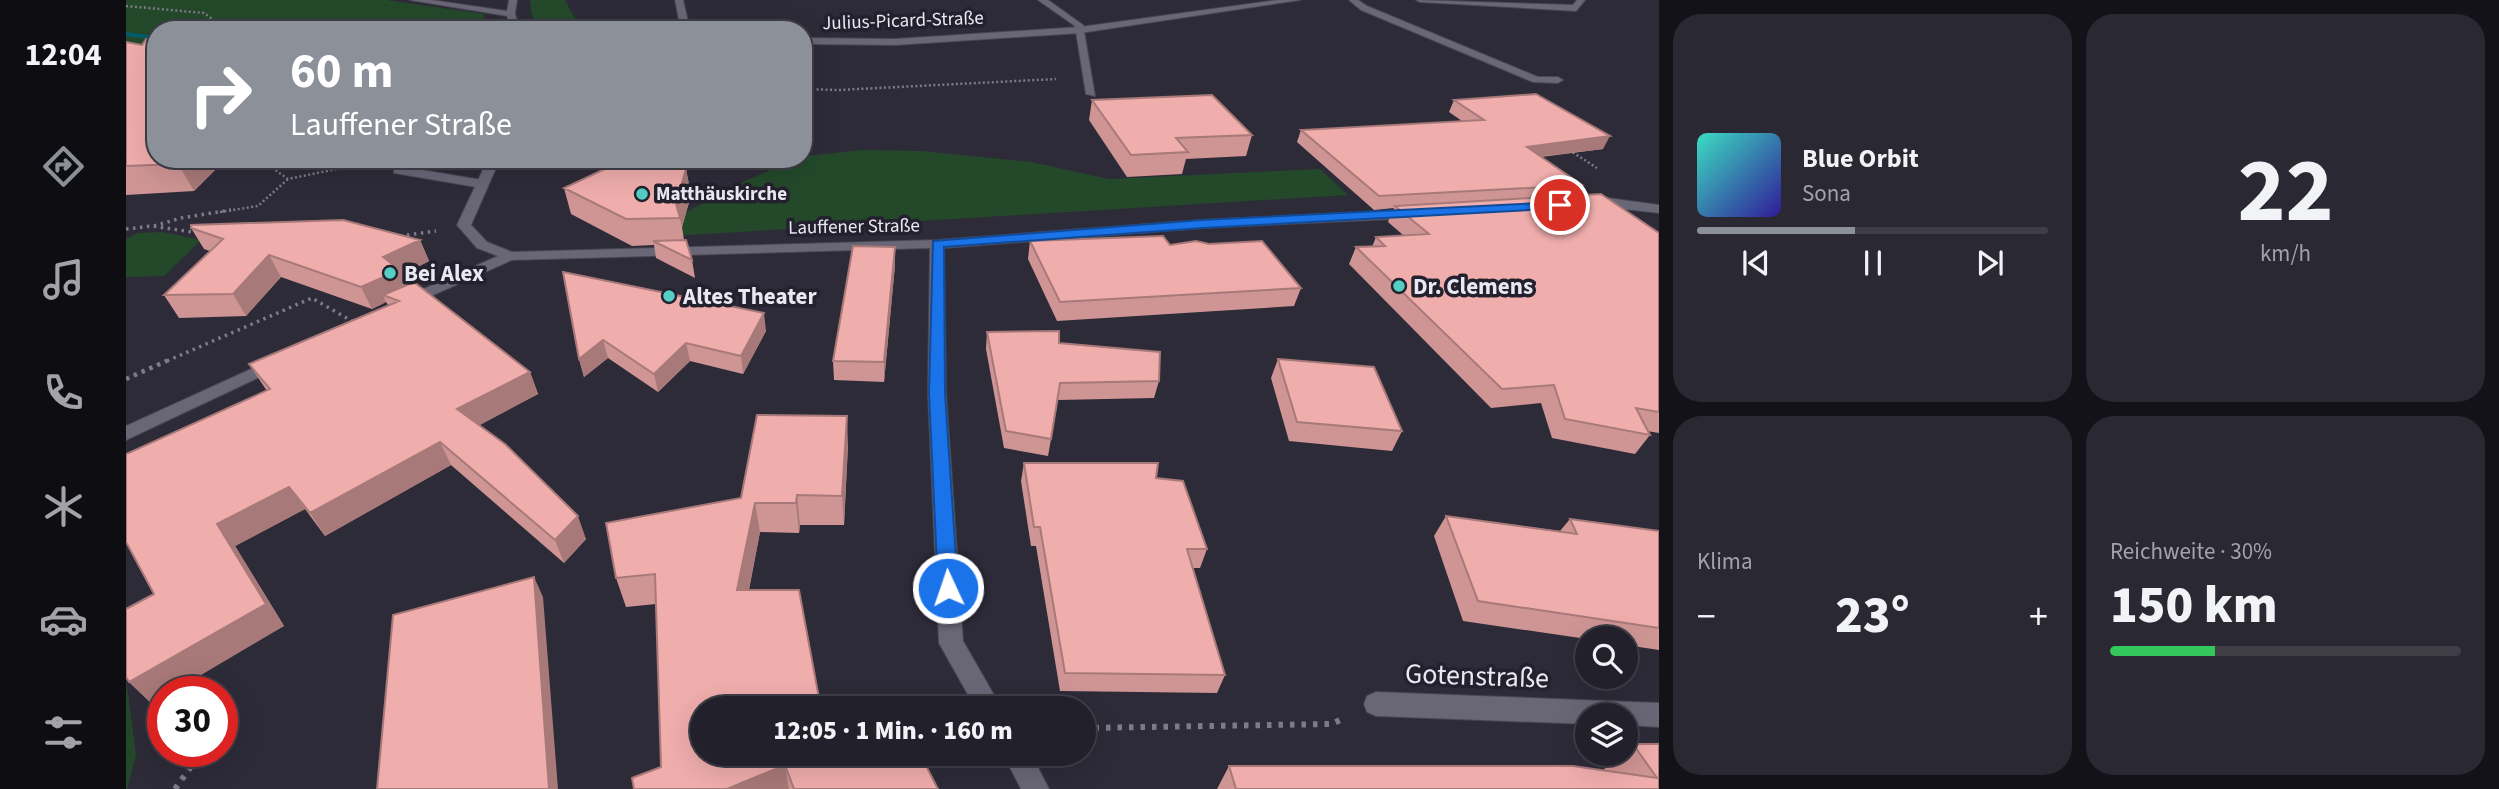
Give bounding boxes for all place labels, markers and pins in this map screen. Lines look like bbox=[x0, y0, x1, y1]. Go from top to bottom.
pin bbox=[1530, 175, 1590, 235]
place label: Matthäuskirche bbox=[656, 181, 787, 208]
marker: Matthäuskirche bbox=[634, 186, 650, 202]
place label: Bei Alex bbox=[404, 257, 484, 290]
marker: Bei Alex bbox=[382, 265, 398, 281]
place label: Dr. Clemens bbox=[1413, 270, 1533, 303]
marker: Dr. Clemens bbox=[1391, 278, 1407, 294]
place label: Altes Theater bbox=[682, 280, 817, 313]
marker: Altes Theater bbox=[661, 288, 677, 304]

